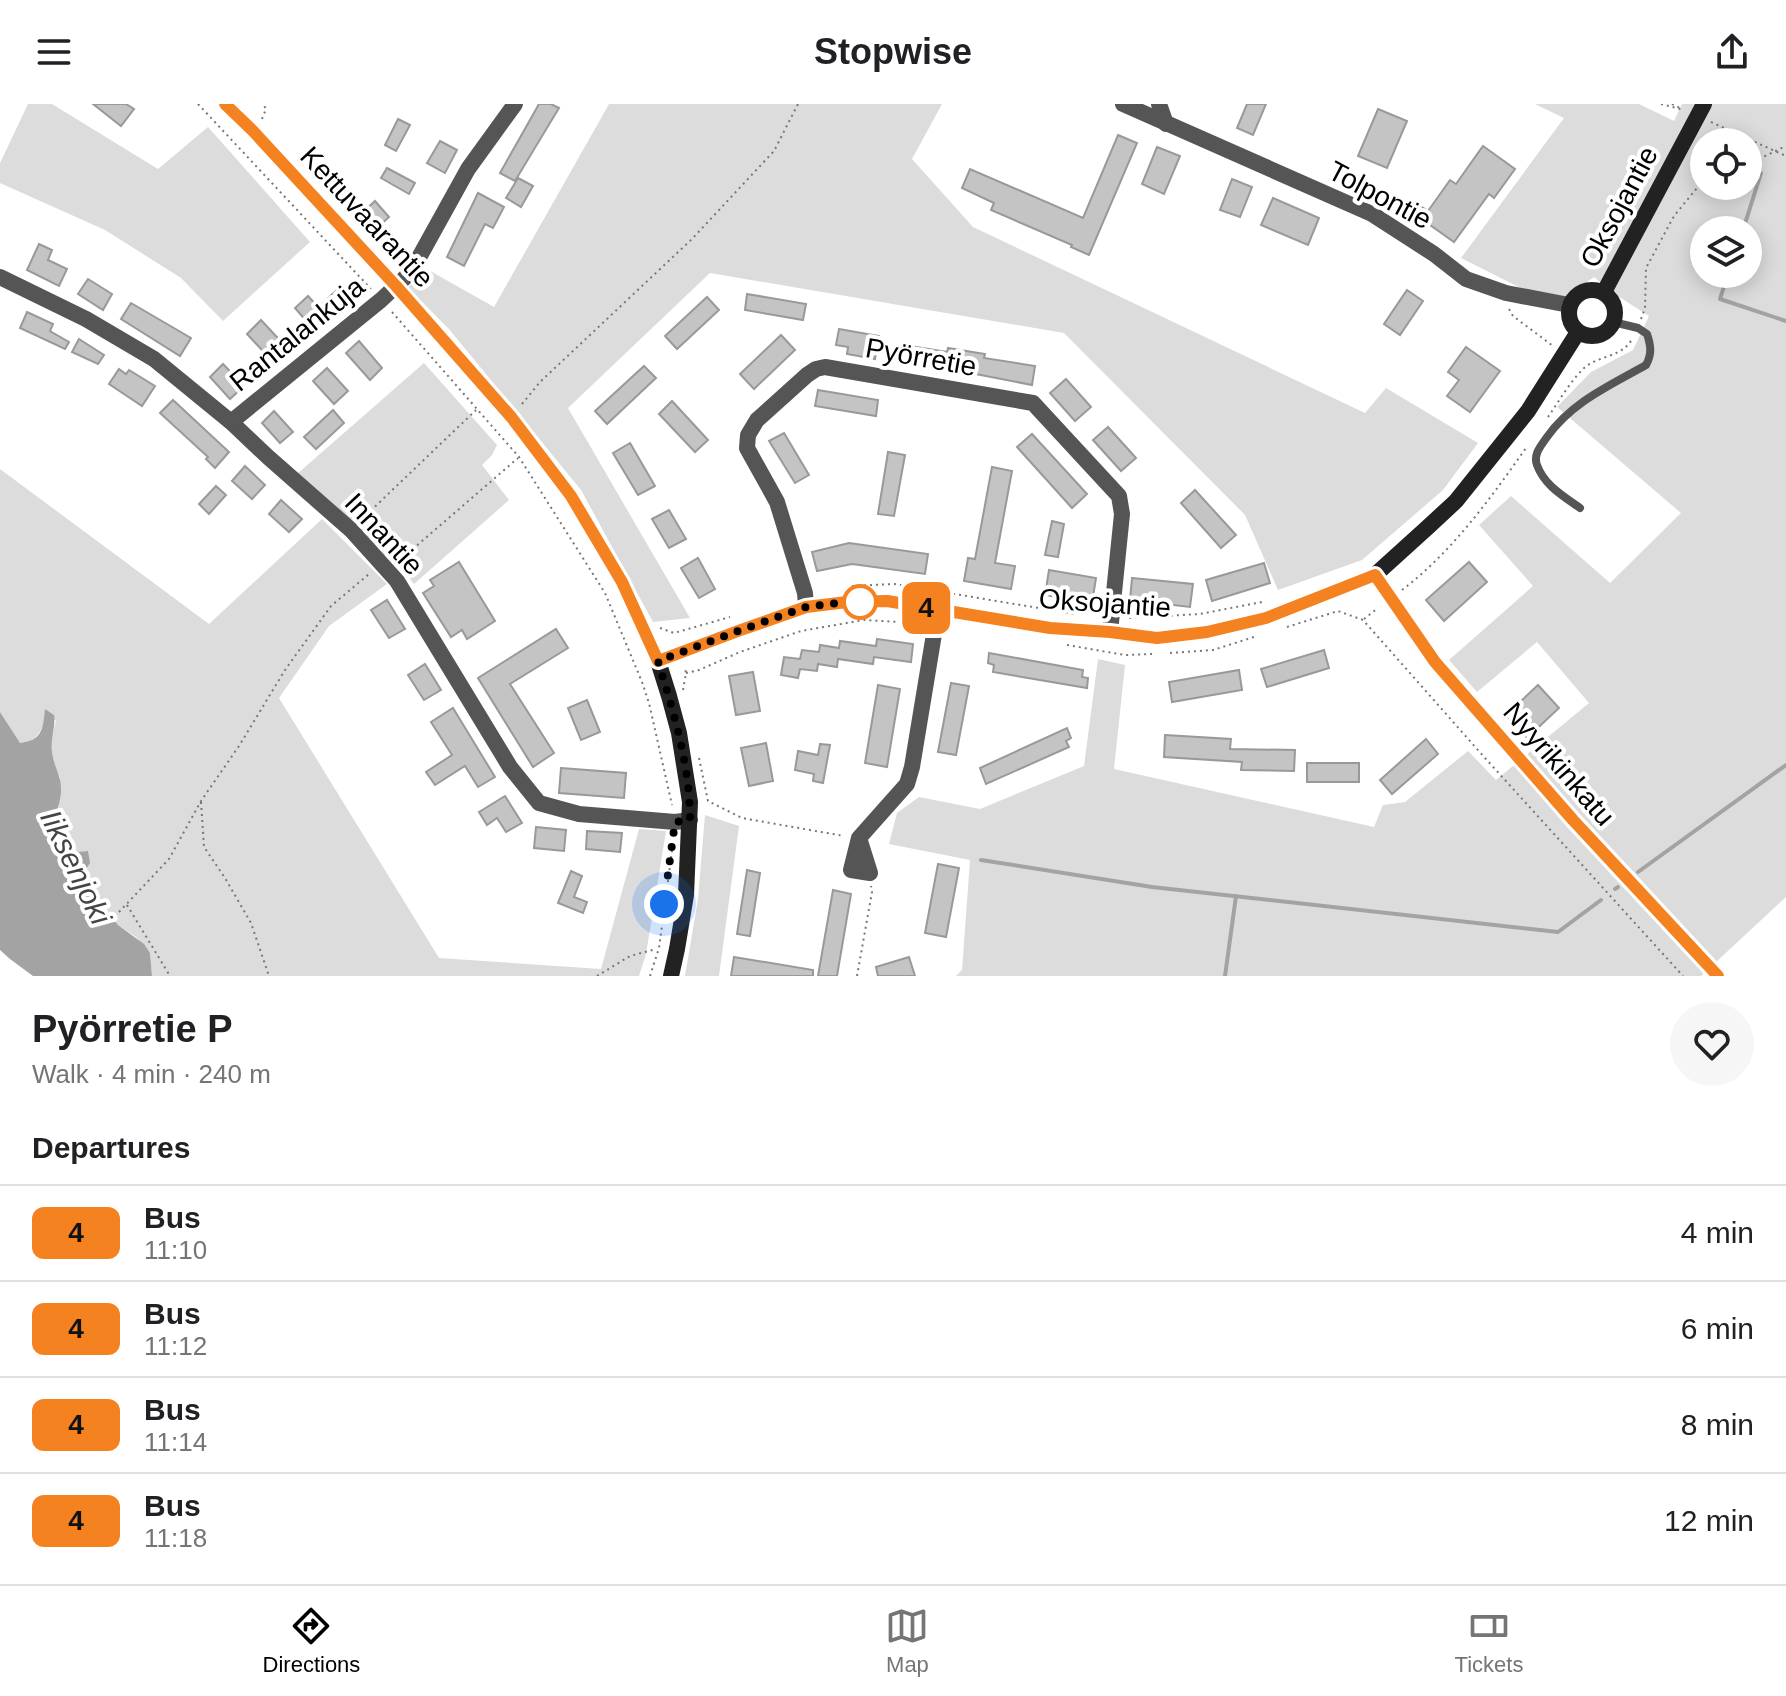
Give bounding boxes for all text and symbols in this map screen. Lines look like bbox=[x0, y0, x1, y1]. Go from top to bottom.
icon: menu bbox=[32, 30, 76, 74]
icon: share bbox=[1710, 30, 1754, 74]
text: Stopwise bbox=[814, 31, 972, 72]
map controls bbox=[1690, 128, 1762, 288]
button: locate bbox=[1690, 128, 1762, 200]
street label: Kettuvaarantie bbox=[294, 140, 440, 294]
street label: Oksojantie bbox=[1574, 141, 1664, 273]
street label: Tolpontie bbox=[1323, 155, 1437, 235]
button: layers bbox=[1690, 216, 1762, 288]
street label: Rantalankuja bbox=[224, 270, 371, 397]
street label: Pyörretie bbox=[863, 332, 979, 382]
street label: Innantie bbox=[339, 487, 429, 581]
line badge: 4 bbox=[900, 582, 952, 634]
street label: Oksojantie bbox=[1038, 583, 1172, 623]
unlabelled marker bbox=[843, 585, 877, 619]
text: 4 bbox=[918, 592, 934, 623]
street label: Nyyrikinkatu bbox=[1497, 696, 1621, 832]
water label: Iiksenjoki bbox=[34, 804, 118, 931]
your location bbox=[644, 884, 684, 924]
button: heart bbox=[1670, 1002, 1754, 1086]
text: Pyörretie P bbox=[32, 1008, 233, 1050]
text: Walk · 4 min · 240 m bbox=[32, 1059, 271, 1089]
text: Departures bbox=[32, 1131, 190, 1164]
text: Bus bbox=[144, 1201, 201, 1234]
text: 4 min bbox=[1681, 1216, 1754, 1249]
text: 4 bbox=[68, 1217, 84, 1248]
text: 11:10 bbox=[144, 1235, 207, 1265]
text: Bus bbox=[144, 1297, 201, 1330]
text: 6 min bbox=[1681, 1312, 1754, 1345]
text: 4 bbox=[68, 1313, 84, 1344]
text: 11:12 bbox=[144, 1331, 207, 1361]
text: Bus bbox=[144, 1393, 201, 1426]
text: 8 min bbox=[1681, 1408, 1754, 1441]
text: 4 bbox=[68, 1409, 84, 1440]
text: 11:14 bbox=[144, 1427, 207, 1457]
text: Bus bbox=[144, 1489, 201, 1522]
text: 12 min bbox=[1664, 1504, 1754, 1537]
text: 4 bbox=[68, 1505, 84, 1536]
text: 11:18 bbox=[144, 1523, 207, 1553]
tab: Directions bbox=[263, 1604, 360, 1678]
tab: Map bbox=[885, 1604, 929, 1678]
tab: Tickets bbox=[1455, 1604, 1523, 1678]

